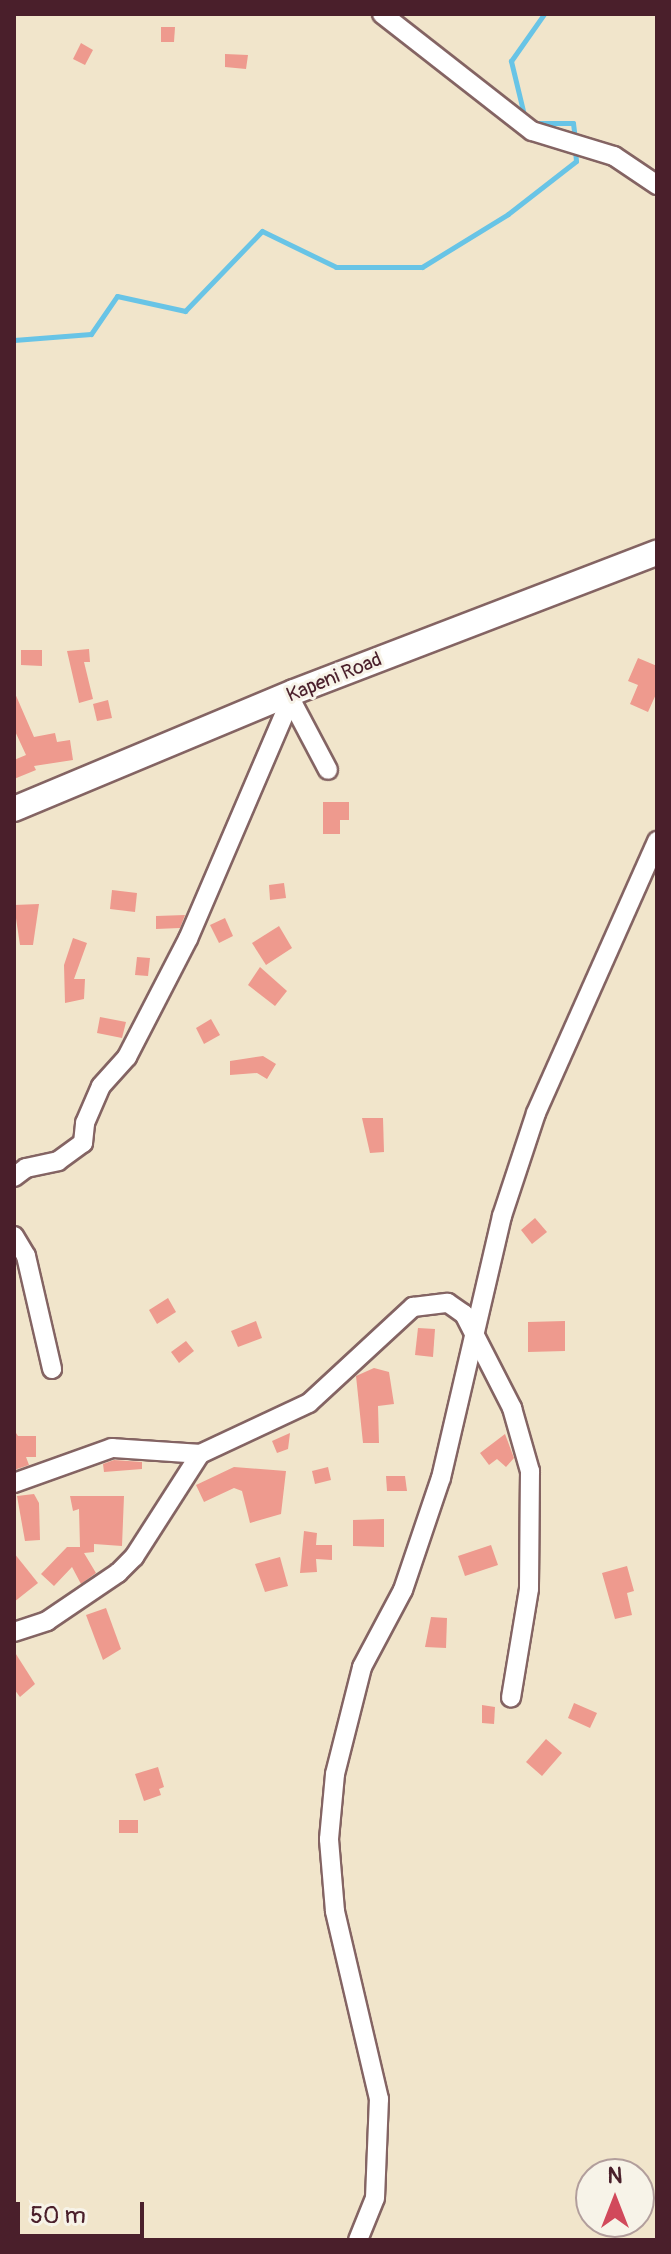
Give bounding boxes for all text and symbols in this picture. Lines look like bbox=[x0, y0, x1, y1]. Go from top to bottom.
street label: Kapeni Road bbox=[283, 647, 385, 707]
north arrow bbox=[575, 2158, 655, 2238]
text: N bbox=[608, 2162, 622, 2190]
scale bar bbox=[20, 2186, 148, 2236]
text: 50 m bbox=[30, 2201, 86, 2230]

